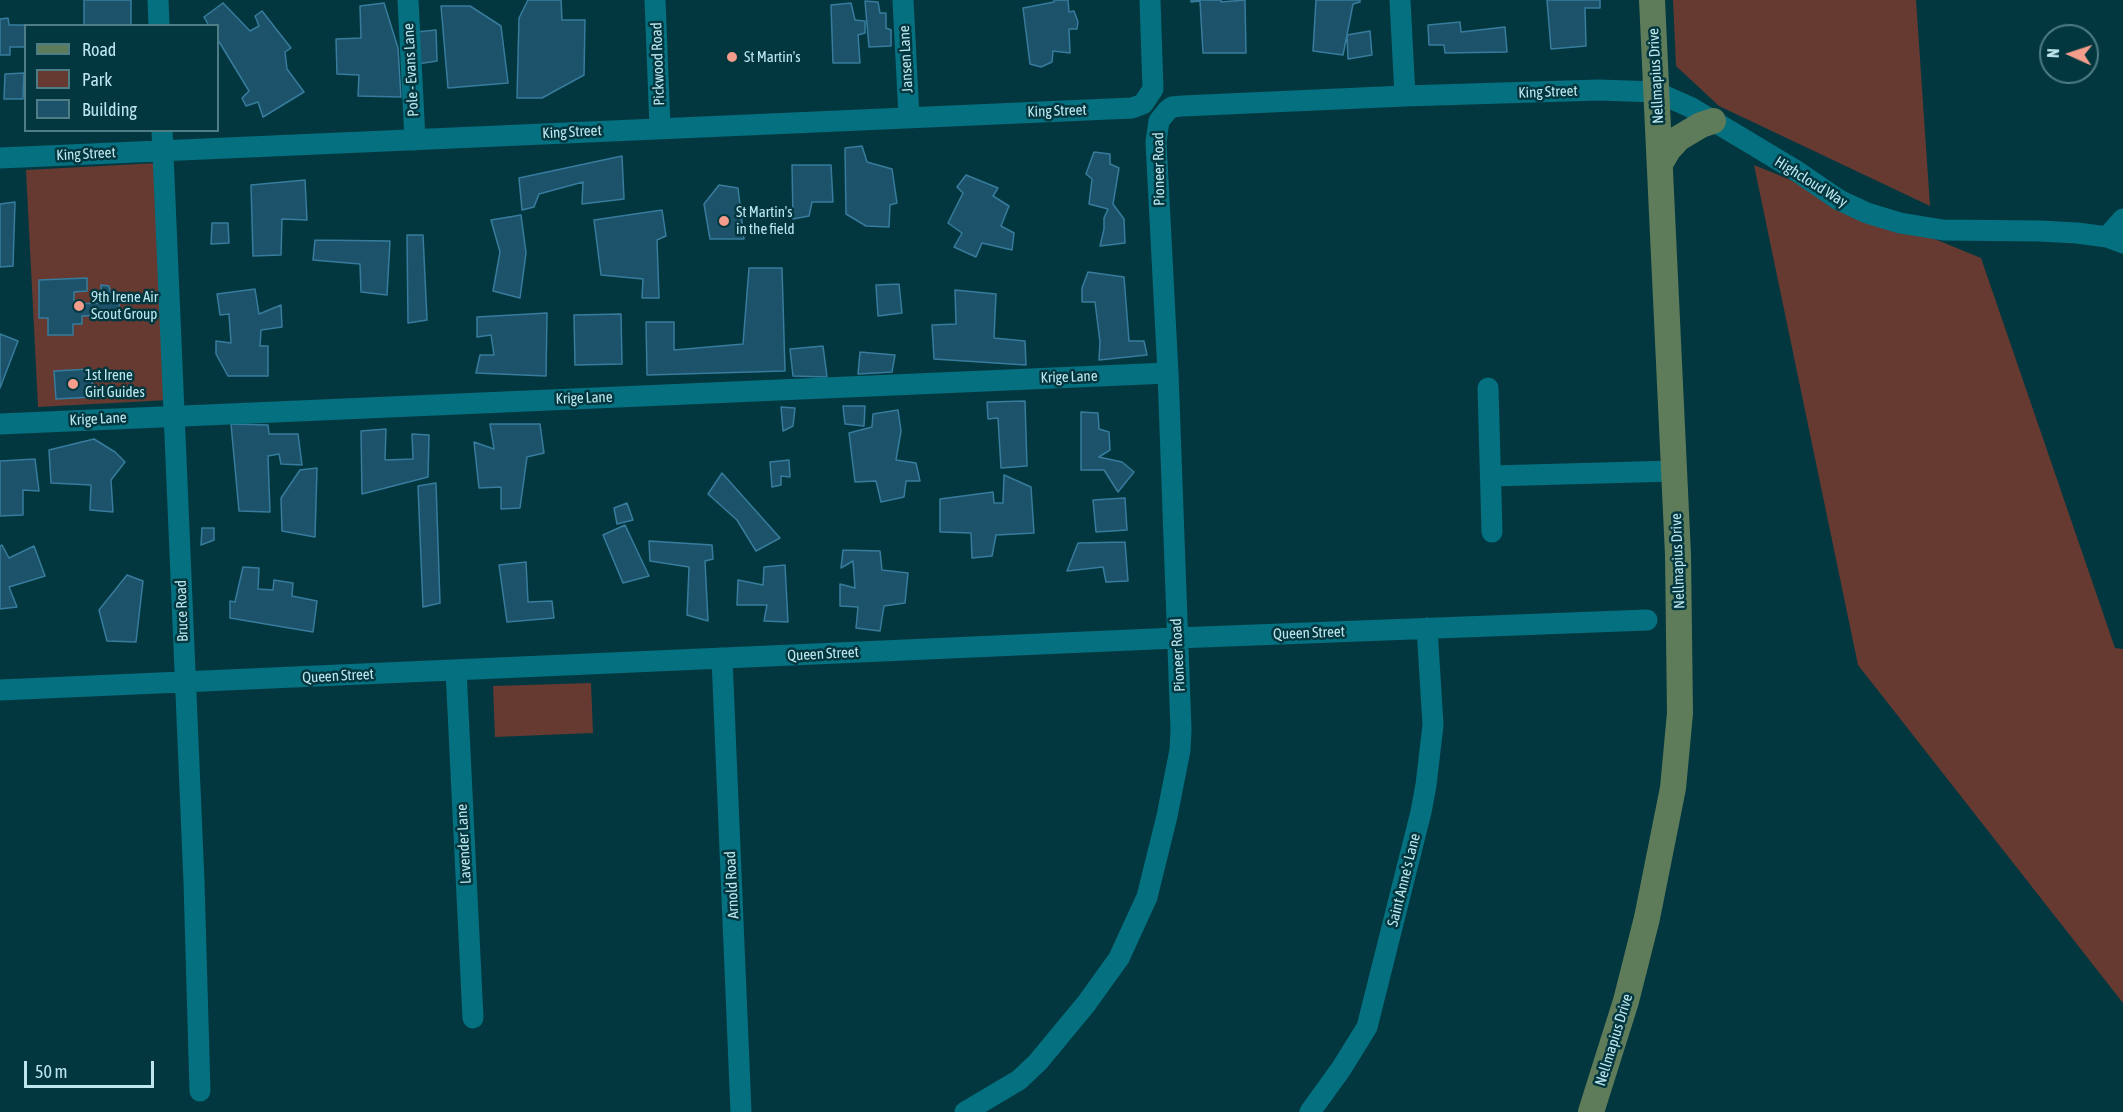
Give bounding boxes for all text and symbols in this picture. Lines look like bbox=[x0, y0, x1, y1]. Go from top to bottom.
street label: Pickwood Road bbox=[648, 22, 668, 106]
street label: Pole - Evans Lane bbox=[400, 23, 422, 117]
legend bbox=[24, 24, 219, 132]
north arrow bbox=[2039, 24, 2099, 84]
street label: Jansen Lane bbox=[895, 25, 917, 93]
street label: Nellmapius Drive bbox=[1645, 28, 1667, 124]
text: Road bbox=[82, 39, 116, 60]
place label: St Martin's bbox=[744, 48, 800, 66]
text: N bbox=[2044, 48, 2062, 58]
marker: St Martin's bbox=[725, 50, 739, 64]
text: Park bbox=[82, 69, 112, 90]
street label: King Street bbox=[1518, 82, 1578, 102]
text: Building bbox=[82, 99, 137, 120]
street label: King Street bbox=[1027, 101, 1087, 121]
street label: King Street bbox=[542, 121, 602, 143]
street label: Pioneer Road bbox=[1149, 132, 1169, 206]
street label: King Street bbox=[56, 143, 116, 165]
street label: Highcloud Way bbox=[1771, 153, 1851, 211]
place label: St Martin's in the field bbox=[736, 203, 795, 238]
marker: St Martin's in the field bbox=[717, 214, 731, 228]
place label: 9th Irene Air Scout Group bbox=[91, 288, 158, 323]
marker: 9th Irene Air Scout Group bbox=[72, 299, 86, 313]
place label: 1st Irene Girl Guides bbox=[85, 366, 145, 401]
street label: Krige Lane bbox=[1040, 367, 1098, 387]
marker: 1st Irene Girl Guides bbox=[66, 377, 80, 391]
street label: Krige Lane bbox=[555, 388, 613, 408]
street label: Krige Lane bbox=[69, 409, 127, 429]
street label: Nellmapius Drive bbox=[1667, 513, 1689, 609]
street label: Bruce Road bbox=[172, 580, 192, 642]
street label: Pioneer Road bbox=[1167, 618, 1189, 692]
street label: Queen Street bbox=[1273, 623, 1345, 643]
street label: Queen Street bbox=[787, 643, 859, 665]
street label: Queen Street bbox=[302, 665, 374, 687]
street label: Lavender Lane bbox=[453, 804, 475, 884]
street label: Saint Anne's Lane bbox=[1384, 832, 1424, 928]
street label: Arnold Road bbox=[721, 851, 743, 919]
street label: Nellmapius Drive bbox=[1591, 992, 1637, 1088]
scale bar bbox=[27, 1049, 158, 1087]
text: 50 m bbox=[35, 1061, 67, 1082]

